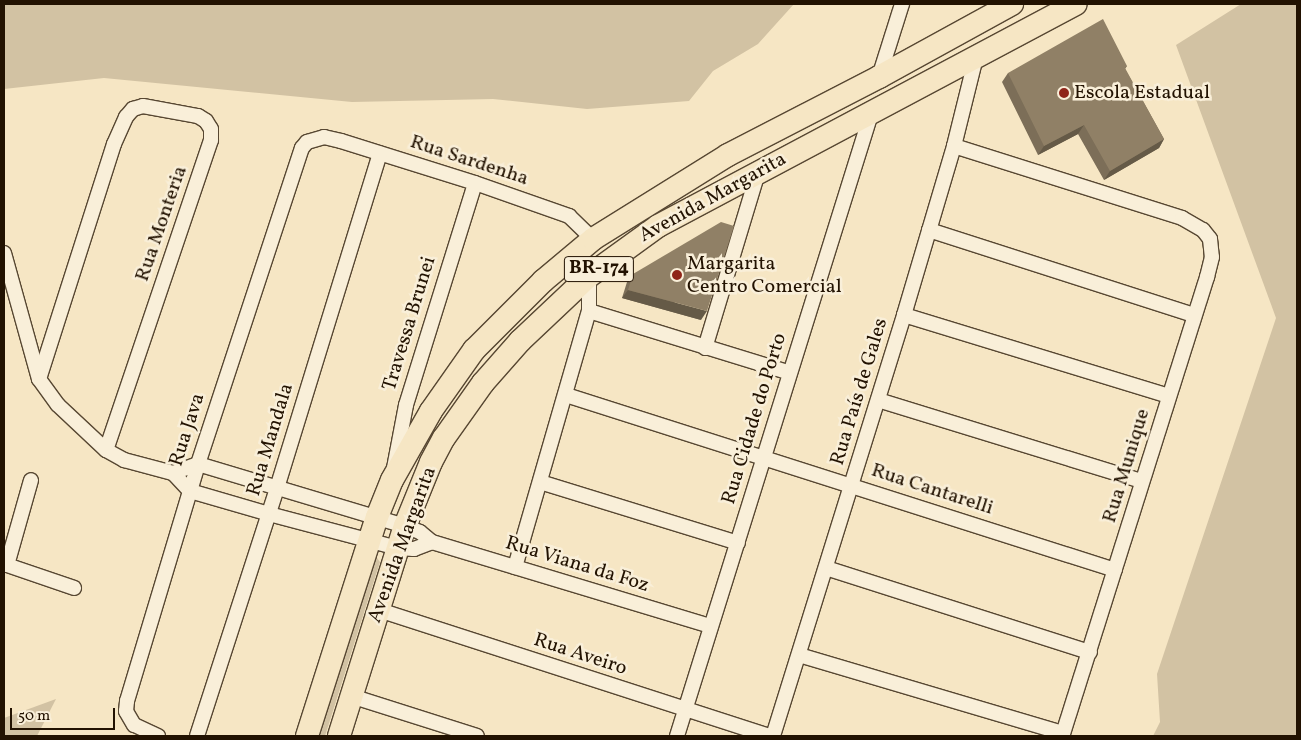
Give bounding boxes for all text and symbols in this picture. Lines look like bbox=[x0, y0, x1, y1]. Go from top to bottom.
place label: Escola Estadual bbox=[1074, 81, 1210, 105]
marker: Escola Estadual bbox=[1058, 87, 1070, 99]
street label: Rua Sardenha bbox=[407, 131, 531, 191]
street label: Avenida Margarita bbox=[635, 148, 791, 248]
street label: Rua Monteria bbox=[131, 163, 193, 285]
road number: BR-174 bbox=[563, 252, 635, 286]
place label: Margarita Centro Comercial bbox=[687, 252, 842, 299]
street label: Travessa Brunei bbox=[378, 254, 442, 394]
marker: Margarita Centro Comercial bbox=[671, 269, 683, 281]
street label: Rua País de Gales bbox=[826, 316, 894, 468]
street label: Rua Cidade do Porto bbox=[718, 331, 792, 507]
street label: Rua Mandala bbox=[242, 381, 300, 499]
street label: Rua Java bbox=[165, 390, 211, 470]
street label: Rua Munique bbox=[1098, 406, 1156, 526]
street label: Rua Cantarelli bbox=[868, 459, 996, 521]
street label: Avenida Margarita bbox=[364, 464, 442, 626]
street label: Rua Viana da Foz bbox=[502, 532, 652, 598]
street label: Rua Aveiro bbox=[530, 629, 630, 681]
scale bar bbox=[12, 698, 118, 730]
text: 50 m bbox=[18, 706, 50, 727]

